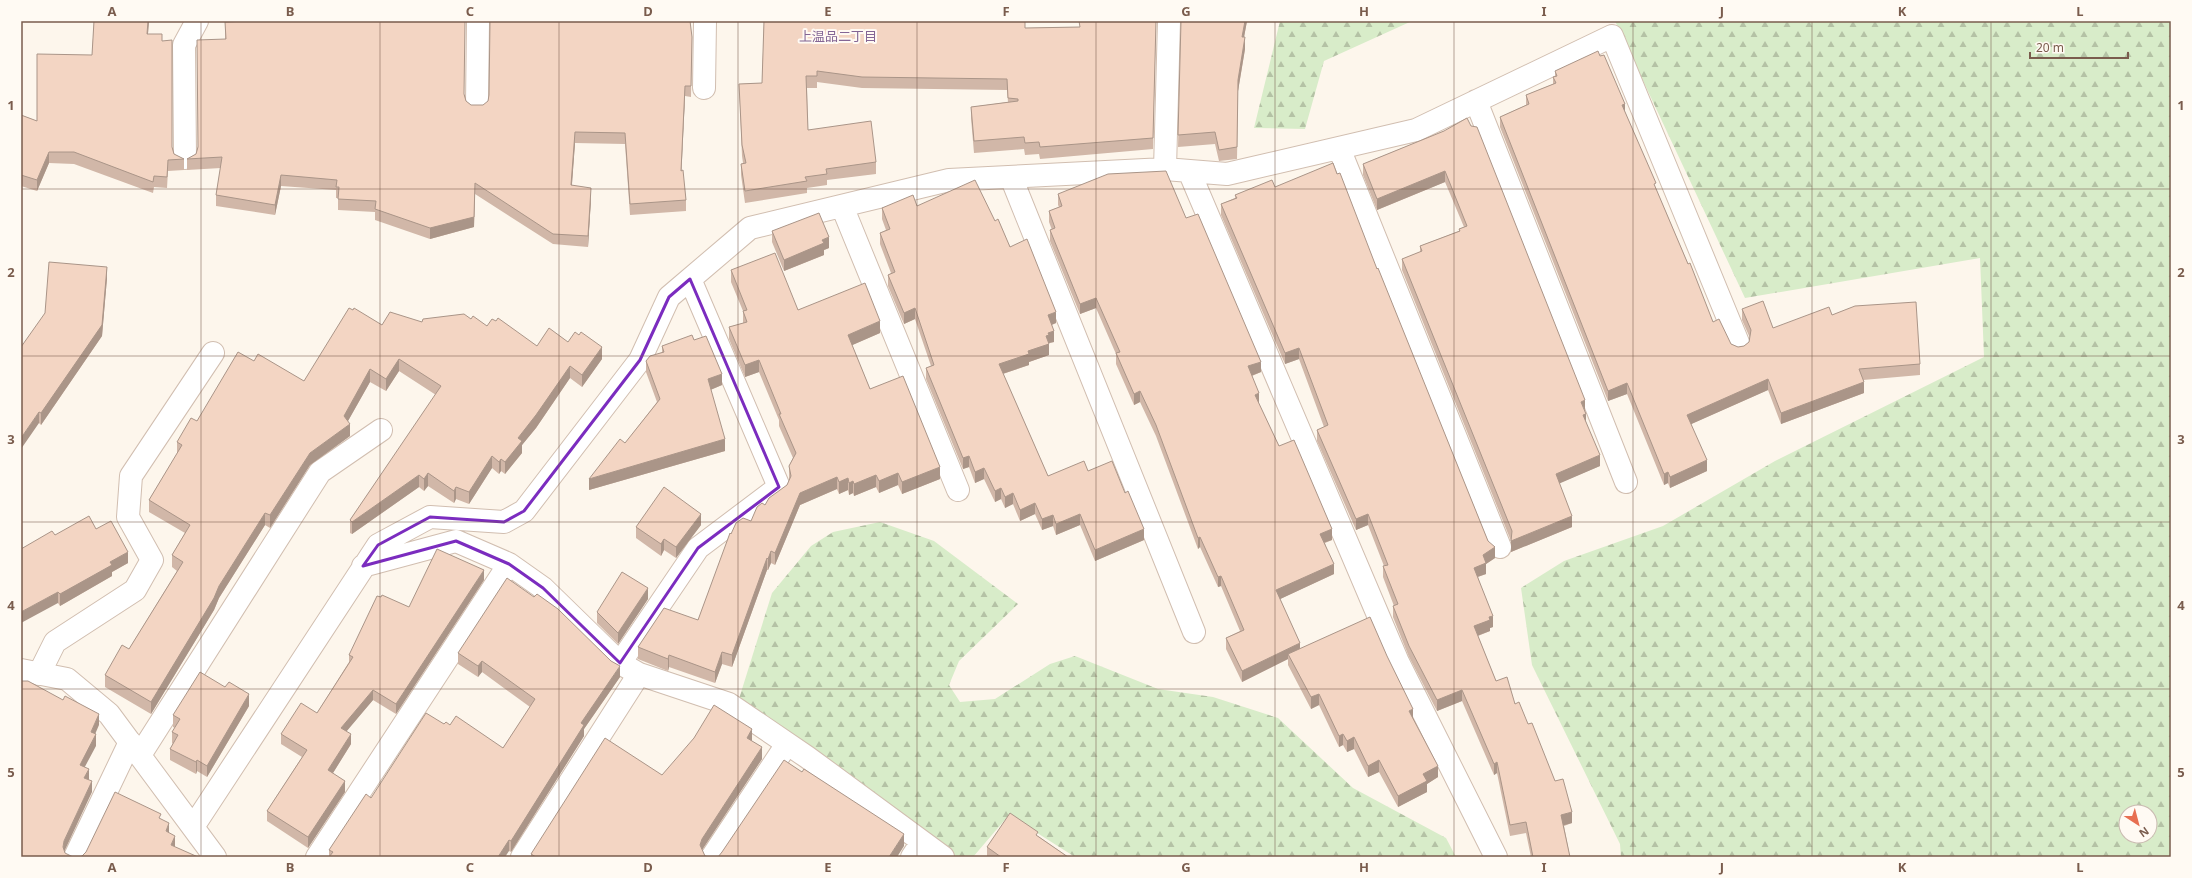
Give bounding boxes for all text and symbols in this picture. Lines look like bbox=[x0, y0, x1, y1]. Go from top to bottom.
text: A bbox=[108, 2, 117, 20]
text: B bbox=[286, 2, 294, 20]
text: C bbox=[466, 2, 474, 20]
text: D bbox=[643, 2, 653, 20]
text: E bbox=[824, 2, 832, 20]
text: F bbox=[1002, 2, 1010, 20]
text: G bbox=[1181, 2, 1191, 20]
text: H bbox=[1359, 2, 1369, 20]
text: I bbox=[1541, 2, 1547, 20]
text: J bbox=[1719, 2, 1724, 20]
text: K bbox=[1898, 2, 1907, 20]
text: L bbox=[2076, 2, 2084, 20]
district label: 上温品二丁目 bbox=[799, 27, 877, 45]
scale bar bbox=[2030, 34, 2128, 60]
text: 20 m bbox=[2036, 39, 2064, 56]
text: 1 bbox=[7, 96, 15, 114]
text: 1 bbox=[2177, 96, 2185, 114]
text: 2 bbox=[7, 263, 15, 281]
text: 2 bbox=[2177, 263, 2185, 281]
text: 3 bbox=[7, 430, 15, 448]
text: 3 bbox=[2177, 430, 2185, 448]
text: 4 bbox=[7, 596, 15, 614]
text: 4 bbox=[2177, 596, 2185, 614]
text: 5 bbox=[7, 763, 15, 781]
text: 5 bbox=[2177, 763, 2185, 781]
north arrow bbox=[2118, 804, 2158, 844]
text: N bbox=[2136, 824, 2152, 841]
text: A bbox=[108, 858, 117, 876]
text: B bbox=[286, 858, 294, 876]
text: C bbox=[466, 858, 474, 876]
text: D bbox=[643, 858, 653, 876]
text: E bbox=[824, 858, 832, 876]
text: F bbox=[1002, 858, 1010, 876]
text: G bbox=[1181, 858, 1191, 876]
text: H bbox=[1359, 858, 1369, 876]
text: I bbox=[1541, 858, 1547, 876]
text: J bbox=[1719, 858, 1724, 876]
text: K bbox=[1898, 858, 1907, 876]
text: L bbox=[2076, 858, 2084, 876]

